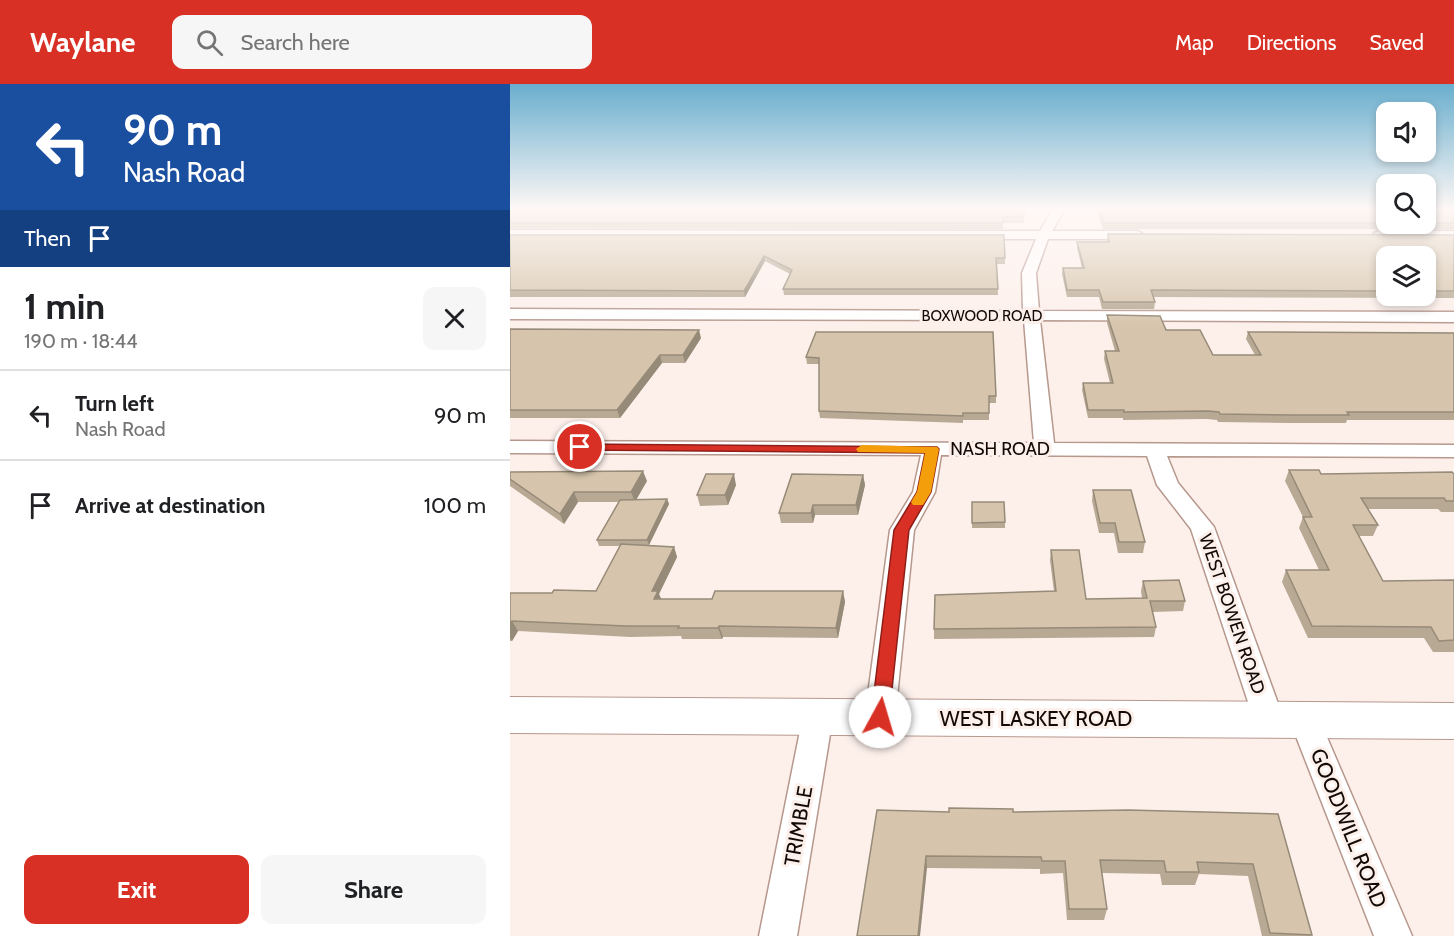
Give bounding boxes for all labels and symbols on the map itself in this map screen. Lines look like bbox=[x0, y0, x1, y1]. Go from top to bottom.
street label: BOXWOOD ROAD bbox=[921, 307, 1043, 325]
pin bbox=[554, 421, 605, 472]
street label: NASH ROAD bbox=[950, 438, 1050, 460]
street label: WEST BOWEN ROAD bbox=[1194, 531, 1270, 697]
position arrow bbox=[848, 685, 912, 749]
street label: WEST LASKEY ROAD bbox=[940, 706, 1132, 731]
street label: GOODWILL ROAD bbox=[1306, 745, 1392, 911]
street label: TRIMBLE bbox=[779, 784, 817, 868]

